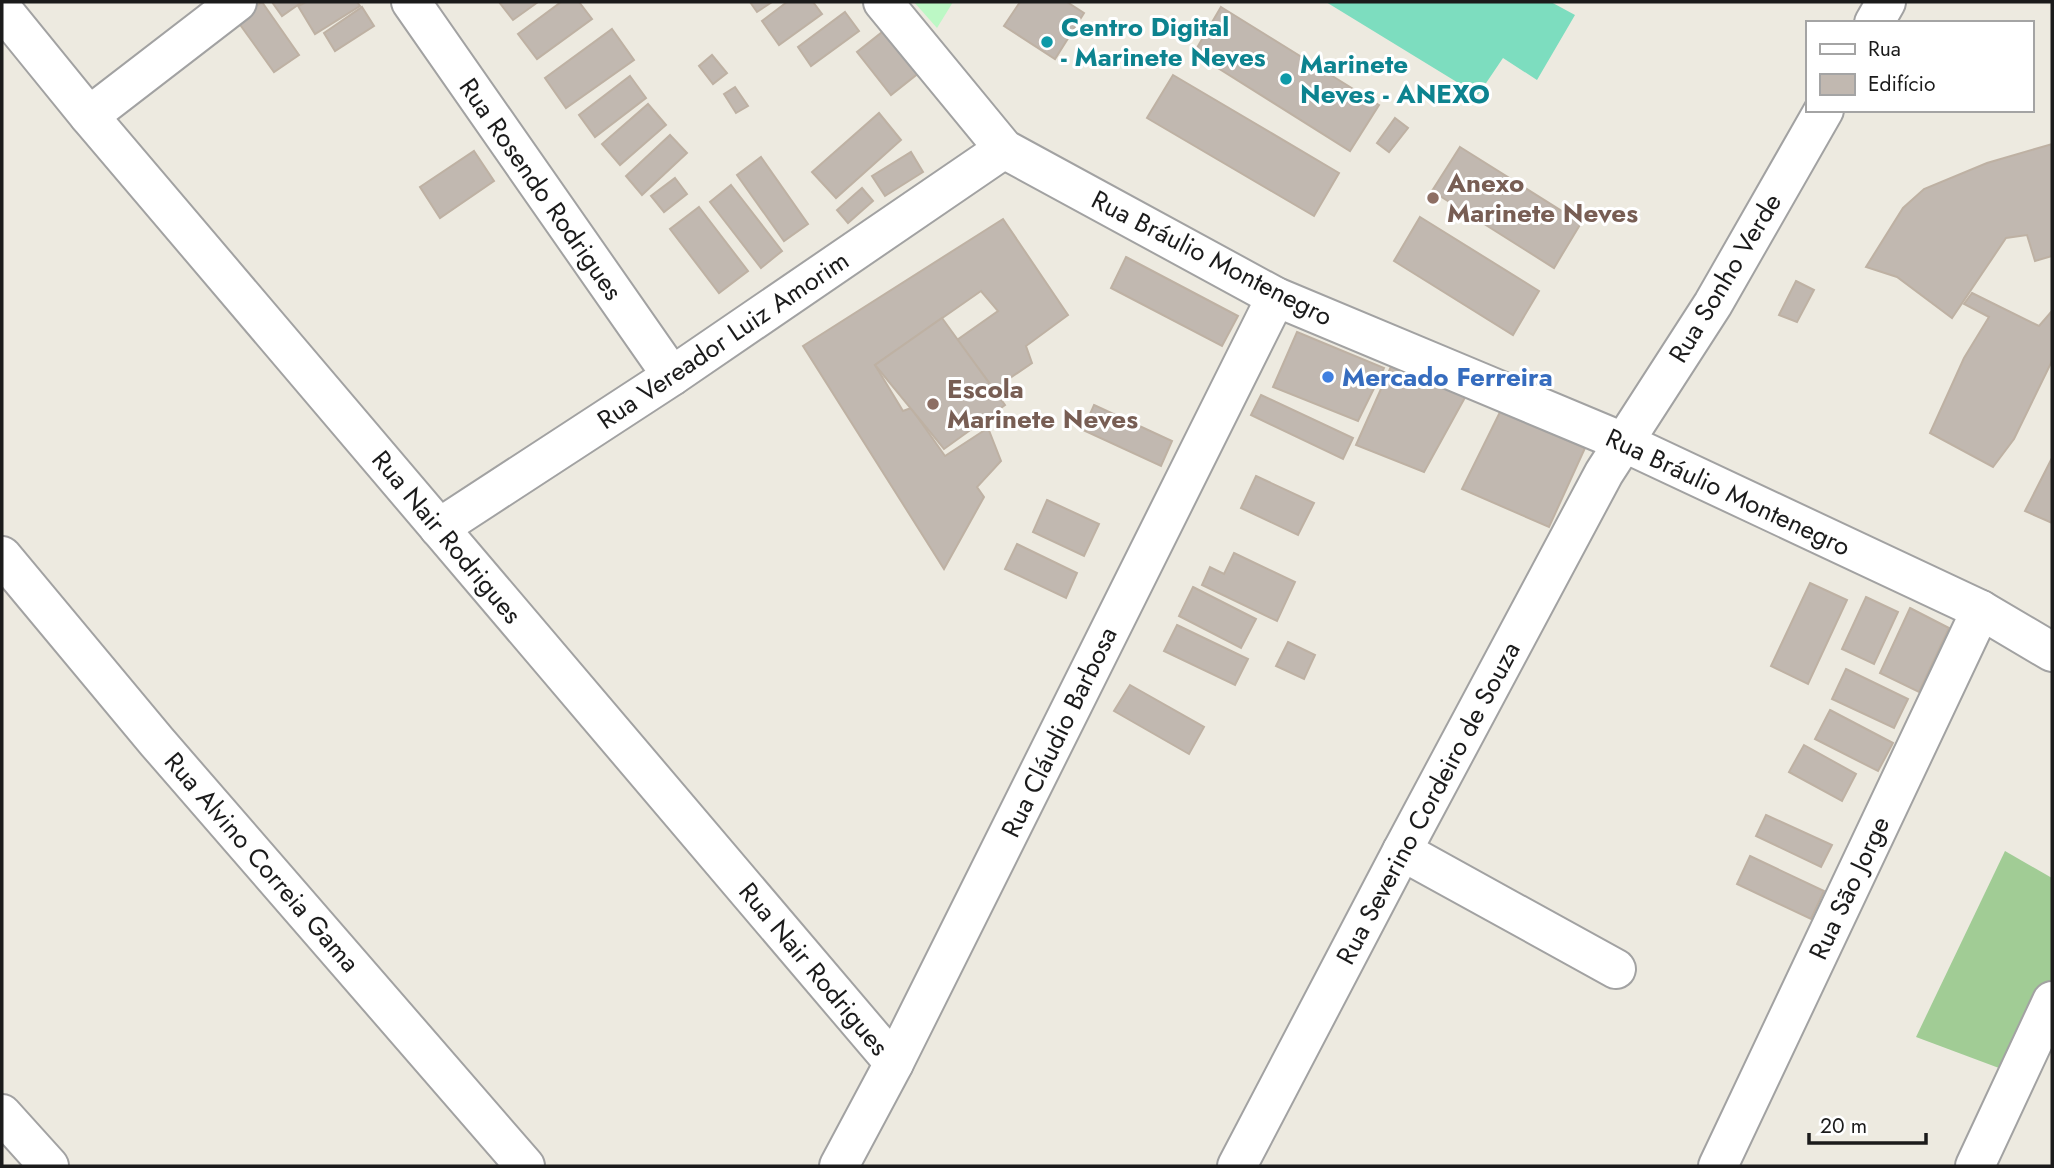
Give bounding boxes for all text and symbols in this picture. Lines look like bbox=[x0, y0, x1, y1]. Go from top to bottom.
place label: Centro Digital - Marinete Neves bbox=[1061, 8, 1266, 76]
legend bbox=[1806, 21, 2033, 112]
marker: Centro Digital - Marinete Neves bbox=[1039, 34, 1055, 50]
text: Rua bbox=[1868, 34, 1901, 64]
place label: Marinete Neves - ANEXO bbox=[1300, 45, 1490, 113]
text: Edifício bbox=[1868, 69, 1935, 99]
street label: Rua Rosendo Rodrigues bbox=[450, 70, 632, 308]
marker: Marinete Neves - ANEXO bbox=[1278, 71, 1294, 87]
place label: Anexo Marinete Neves bbox=[1446, 164, 1638, 232]
street label: Rua Bráulio Montenegro bbox=[1085, 181, 1339, 335]
street label: Rua Sonho Verde bbox=[1659, 186, 1791, 370]
marker: Anexo Marinete Neves bbox=[1425, 190, 1441, 206]
street label: Rua Vereador Luiz Amorim bbox=[590, 241, 856, 439]
place label: Mercado Ferreira bbox=[1342, 358, 1553, 396]
marker: Mercado Ferreira bbox=[1320, 369, 1336, 385]
place label: Escola Marinete Neves bbox=[947, 370, 1138, 438]
marker: Escola Marinete Neves bbox=[925, 396, 941, 412]
street label: Rua Bráulio Montenegro bbox=[1599, 419, 1857, 565]
street label: Rua Nair Rodrigues bbox=[363, 442, 531, 632]
street label: Rua Cláudio Barbosa bbox=[991, 620, 1127, 844]
street label: Rua Severino Cordeiro de Souza bbox=[1327, 635, 1529, 971]
street label: Rua Alvino Correia Gama bbox=[156, 744, 368, 980]
street label: Rua São Jorge bbox=[1799, 810, 1899, 966]
street label: Rua Nair Rodrigues bbox=[730, 874, 898, 1064]
scale bar bbox=[1809, 1102, 1926, 1146]
text: 20 m bbox=[1820, 1111, 1867, 1141]

